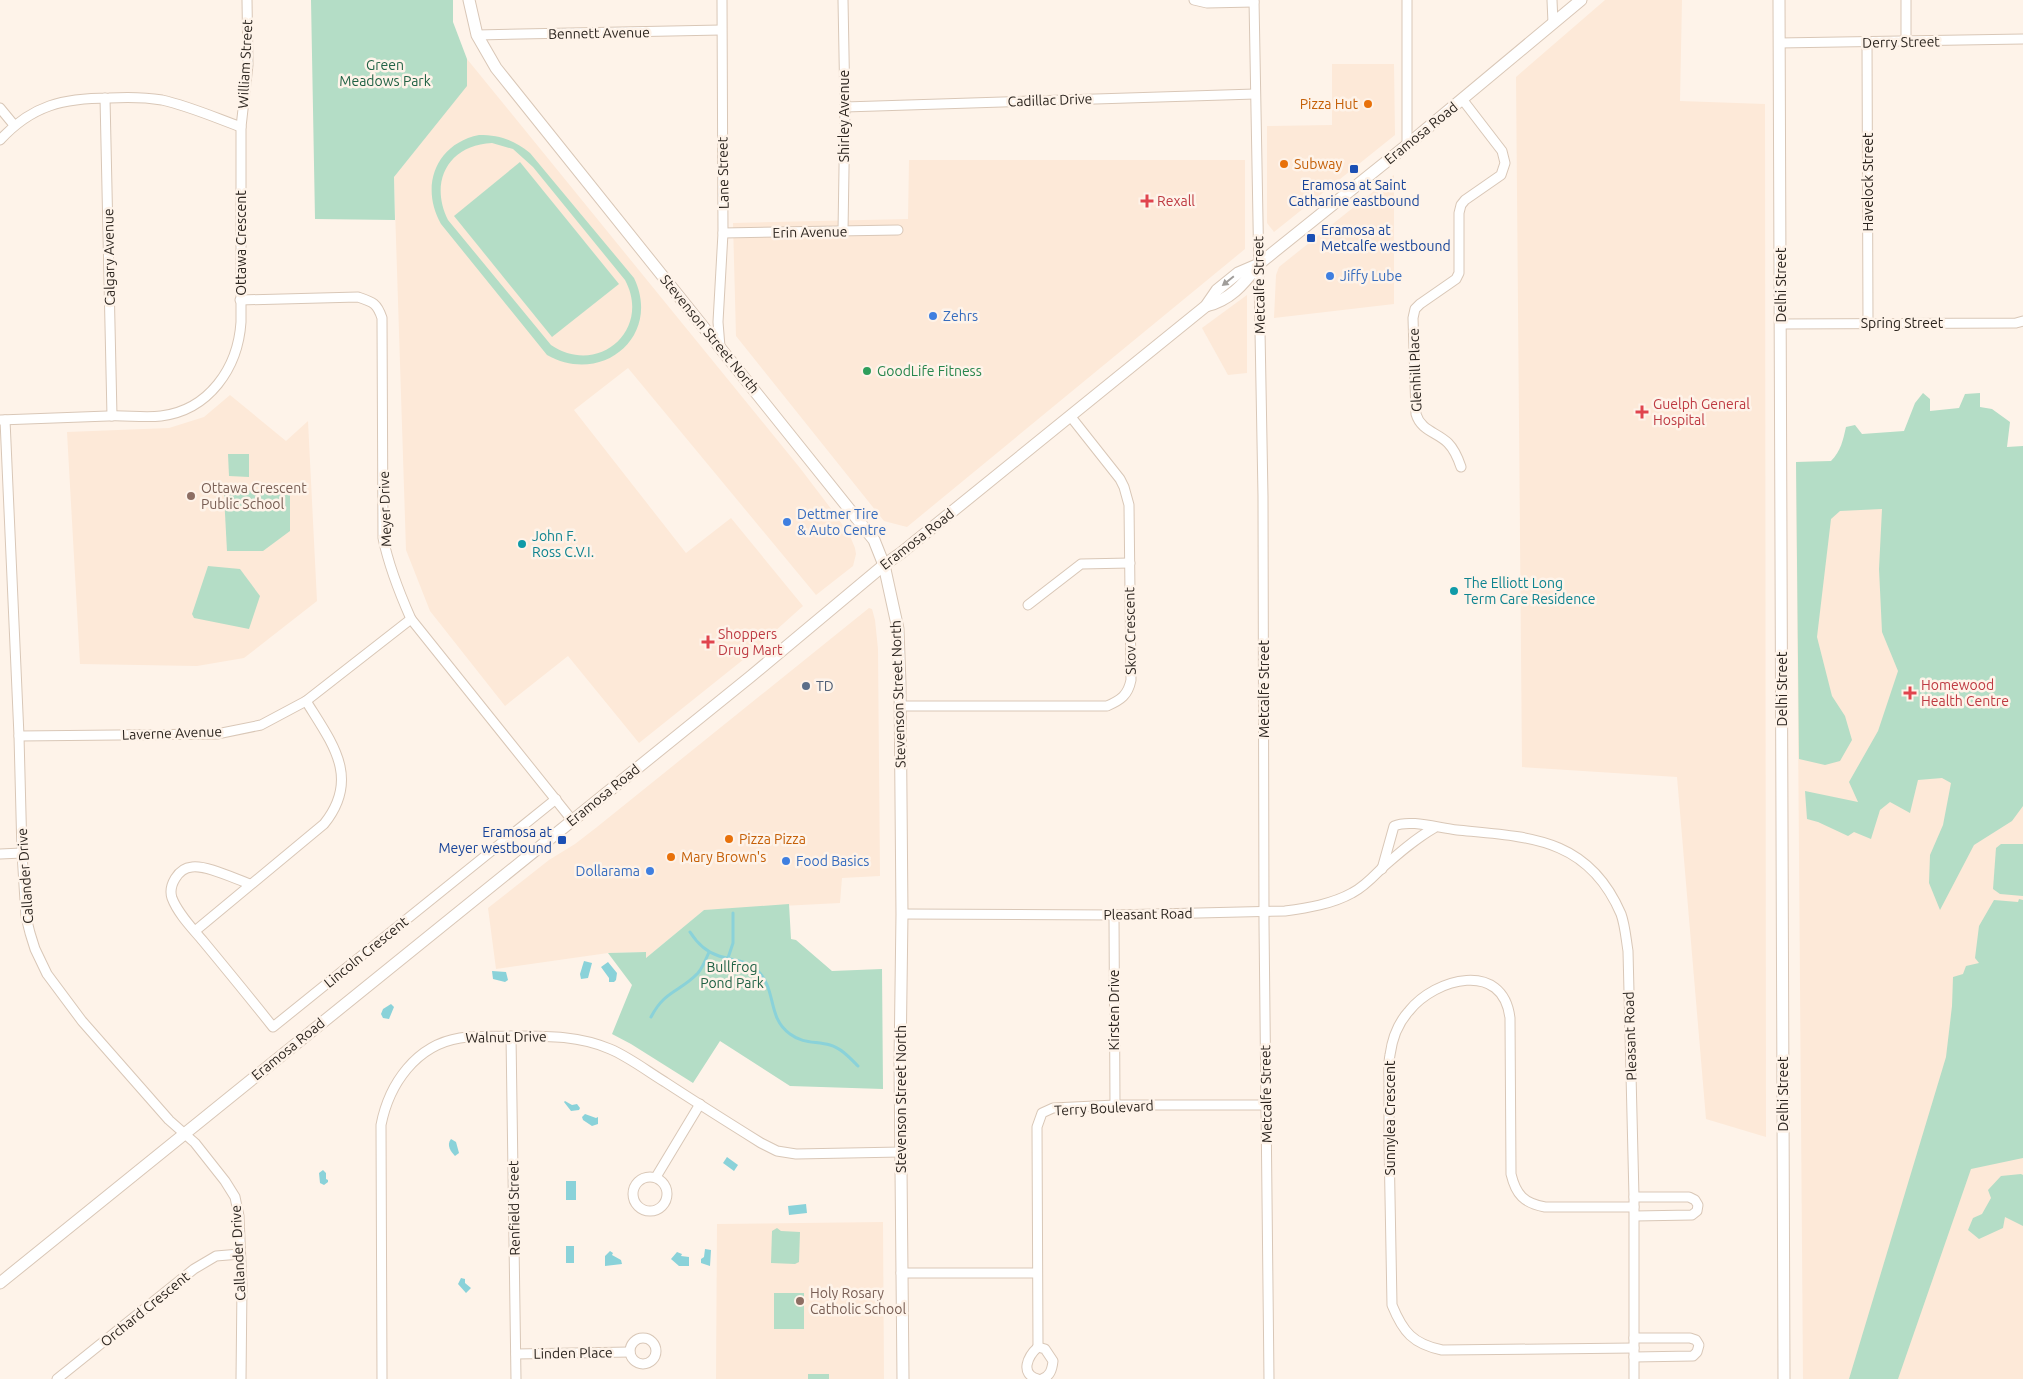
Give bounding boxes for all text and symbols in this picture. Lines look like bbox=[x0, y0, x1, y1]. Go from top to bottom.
street label: William Street bbox=[235, 19, 255, 109]
street label: Bennett Avenue bbox=[548, 24, 650, 42]
street label: Derry Street bbox=[1862, 33, 1940, 51]
park label: Green Meadows Park bbox=[339, 57, 431, 89]
street label: Shirley Avenue bbox=[836, 70, 852, 162]
street label: Cadillac Drive bbox=[1007, 91, 1093, 109]
place label: Pizza Hut bbox=[1300, 96, 1358, 112]
marker: Pizza Hut bbox=[1362, 98, 1374, 110]
street label: Eramosa Road bbox=[1381, 99, 1461, 167]
street label: Havelock Street bbox=[1860, 132, 1876, 232]
street label: Lane Street bbox=[714, 136, 732, 209]
place label: Subway bbox=[1294, 156, 1343, 172]
marker: Subway bbox=[1278, 158, 1290, 170]
marker: Eramosa at Saint Catharine eastbound bbox=[1348, 163, 1360, 175]
place label: Eramosa at Saint Catharine eastbound bbox=[1288, 177, 1420, 209]
street label: Ottawa Crescent bbox=[233, 190, 249, 296]
place label: Rexall bbox=[1157, 193, 1195, 209]
marker: Rexall bbox=[1141, 195, 1153, 207]
street label: Calgary Avenue bbox=[100, 208, 118, 306]
place label: Eramosa at Metcalfe westbound bbox=[1321, 222, 1451, 254]
street label: Erin Avenue bbox=[772, 223, 848, 241]
marker: Eramosa at Metcalfe westbound bbox=[1305, 232, 1317, 244]
street label: Metcalfe Street bbox=[1250, 235, 1268, 334]
street label: Delhi Street bbox=[1773, 247, 1789, 322]
place label: Jiffy Lube bbox=[1340, 268, 1402, 284]
marker: Jiffy Lube bbox=[1324, 270, 1336, 282]
street label: Stevenson Street North bbox=[657, 272, 763, 396]
one-way arrow bbox=[1222, 275, 1235, 286]
place label: Zehrs bbox=[943, 308, 978, 324]
marker: Zehrs bbox=[927, 310, 939, 322]
street label: Spring Street bbox=[1861, 315, 1944, 331]
street label: Glenhill Place bbox=[1406, 328, 1424, 412]
place label: GoodLife Fitness bbox=[877, 363, 982, 379]
marker: GoodLife Fitness bbox=[861, 365, 873, 377]
place label: Guelph General Hospital bbox=[1653, 396, 1750, 428]
marker: Guelph General Hospital bbox=[1635, 405, 1649, 419]
street label: Meyer Drive bbox=[376, 471, 394, 547]
place label: Ottawa Crescent Public School bbox=[201, 480, 307, 512]
marker: Ottawa Crescent Public School bbox=[185, 490, 197, 502]
street label: Eramosa Road bbox=[877, 505, 957, 573]
place label: Dettmer Tire & Auto Centre bbox=[797, 506, 886, 538]
marker: Dettmer Tire & Auto Centre bbox=[781, 516, 793, 528]
place label: John F. Ross C.V.I. bbox=[532, 528, 594, 560]
marker: John F. Ross C.V.I. bbox=[516, 538, 528, 550]
place label: The Elliott Long Term Care Residence bbox=[1464, 575, 1595, 607]
marker: The Elliott Long Term Care Residence bbox=[1448, 585, 1460, 597]
street label: Skov Crescent bbox=[1121, 587, 1139, 675]
street label: Stevenson Street North bbox=[887, 620, 909, 768]
place label: Shoppers Drug Mart bbox=[718, 626, 783, 658]
marker: Shoppers Drug Mart bbox=[702, 636, 714, 648]
street label: Metcalfe Street bbox=[1256, 639, 1272, 738]
street label: Delhi Street bbox=[1774, 651, 1790, 726]
place label: Homewood Health Centre bbox=[1921, 677, 2009, 709]
place label: TD bbox=[816, 678, 834, 694]
marker: TD bbox=[800, 680, 812, 692]
marker: Homewood Health Centre bbox=[1903, 686, 1917, 700]
street label: Laverne Avenue bbox=[122, 723, 222, 743]
street label: Eramosa Road bbox=[563, 761, 643, 829]
place label: Eramosa at Meyer westbound bbox=[438, 824, 552, 856]
street label: Callander Drive bbox=[14, 828, 36, 924]
place label: Pizza Pizza bbox=[739, 831, 806, 847]
marker: Pizza Pizza bbox=[723, 833, 735, 845]
marker: Eramosa at Meyer westbound bbox=[556, 834, 568, 846]
place label: Mary Brown's bbox=[681, 849, 766, 865]
marker: Mary Brown's bbox=[665, 851, 677, 863]
place label: Food Basics bbox=[796, 853, 869, 869]
marker: Food Basics bbox=[780, 855, 792, 867]
place label: Dollarama bbox=[576, 863, 640, 879]
marker: Dollarama bbox=[644, 865, 656, 877]
street label: Pleasant Road bbox=[1103, 905, 1193, 923]
street label: Lincoln Crescent bbox=[321, 913, 412, 991]
park label: Bullfrog Pond Park bbox=[700, 959, 764, 991]
street label: Kirsten Drive bbox=[1106, 969, 1122, 1051]
street label: Pleasant Road bbox=[1620, 991, 1640, 1081]
street label: Eramosa Road bbox=[248, 1015, 328, 1083]
street label: Stevenson Street North bbox=[893, 1025, 909, 1173]
street label: Walnut Drive bbox=[465, 1028, 547, 1046]
street label: Metcalfe Street bbox=[1257, 1044, 1275, 1143]
street label: Delhi Street bbox=[1775, 1056, 1791, 1131]
street label: Sunnylea Crescent bbox=[1382, 1060, 1398, 1176]
street label: Terry Boulevard bbox=[1054, 1097, 1154, 1119]
street label: Renfield Street bbox=[505, 1160, 523, 1256]
street label: Callander Drive bbox=[228, 1205, 248, 1301]
street label: Orchard Crescent bbox=[97, 1268, 193, 1350]
place label: Holy Rosary Catholic School bbox=[810, 1285, 906, 1317]
marker: Holy Rosary Catholic School bbox=[794, 1295, 806, 1307]
street label: Linden Place bbox=[533, 1344, 613, 1362]

